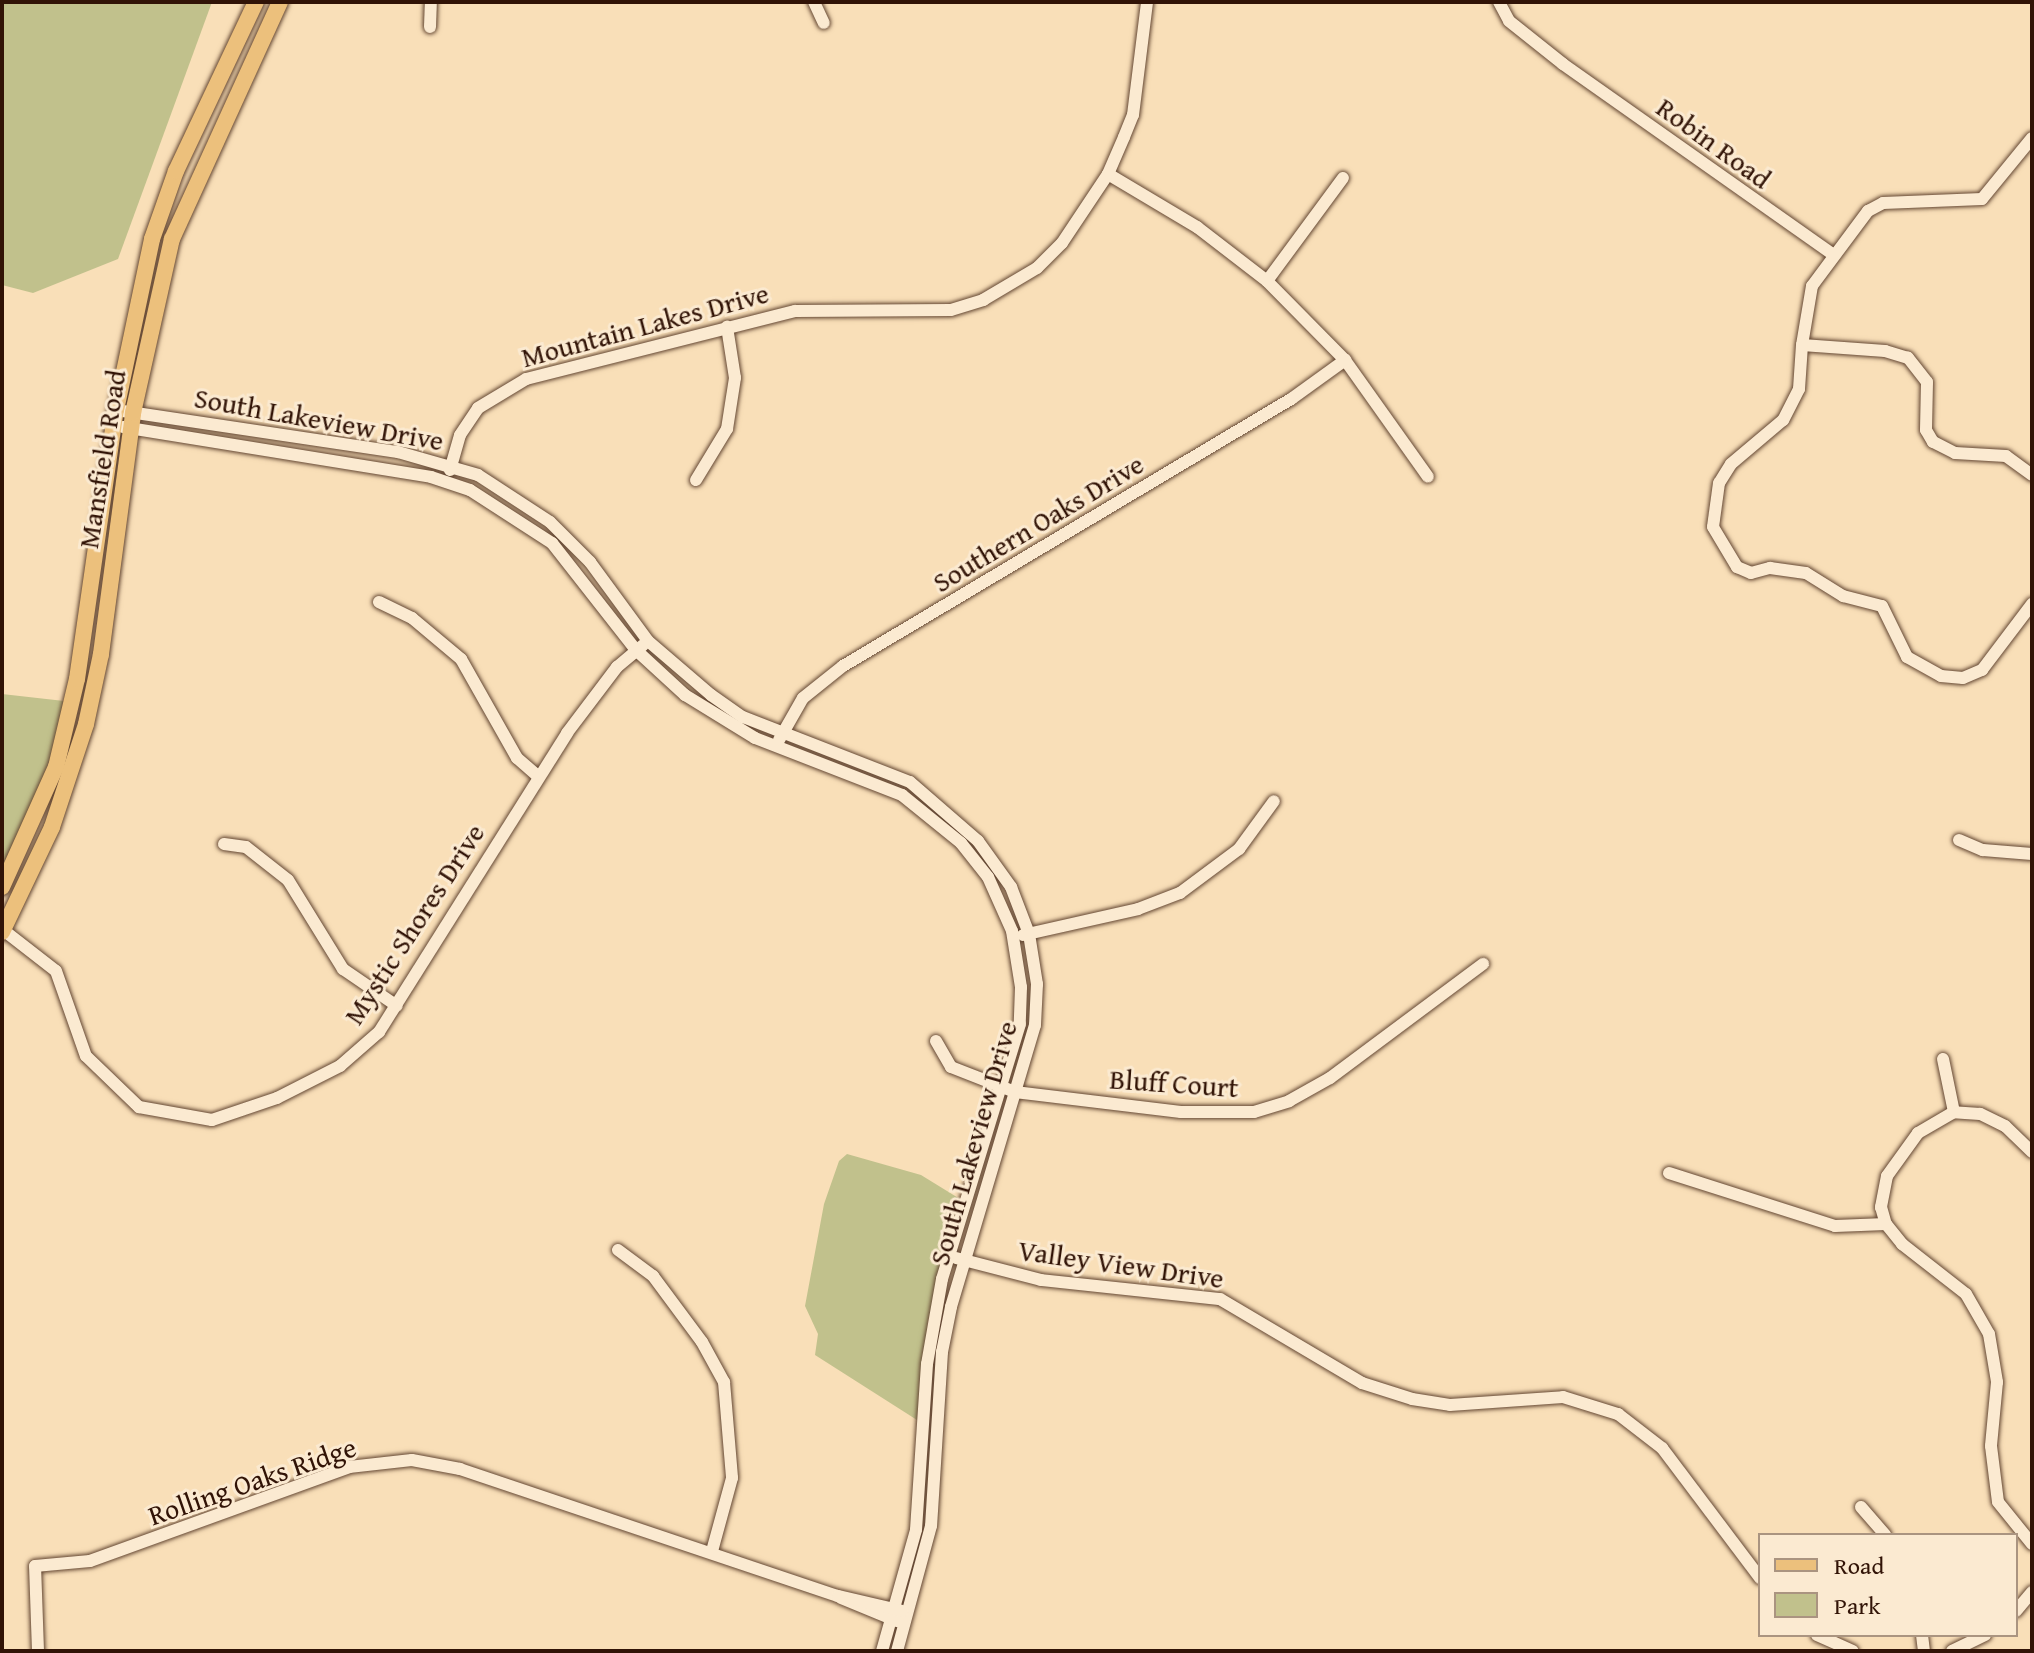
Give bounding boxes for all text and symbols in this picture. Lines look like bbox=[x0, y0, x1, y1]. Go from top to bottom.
street label: Robin Road bbox=[1650, 90, 1778, 196]
street label: Mountain Lakes Drive bbox=[518, 276, 772, 374]
street label: Mansfield Road bbox=[71, 367, 133, 551]
street label: South Lakeview Drive bbox=[192, 381, 446, 457]
street label: Southern Oaks Drive bbox=[927, 447, 1149, 599]
street label: Mystic Shores Drive bbox=[337, 817, 491, 1031]
street label: South Lakeview Drive bbox=[922, 1017, 1024, 1269]
street label: Bluff Court bbox=[1108, 1062, 1240, 1104]
street label: Valley View Drive bbox=[1016, 1233, 1226, 1295]
street label: Rolling Oaks Ridge bbox=[144, 1430, 360, 1532]
legend bbox=[1758, 1533, 2018, 1637]
text: Road bbox=[1834, 1548, 1884, 1583]
text: Park bbox=[1834, 1588, 1880, 1623]

